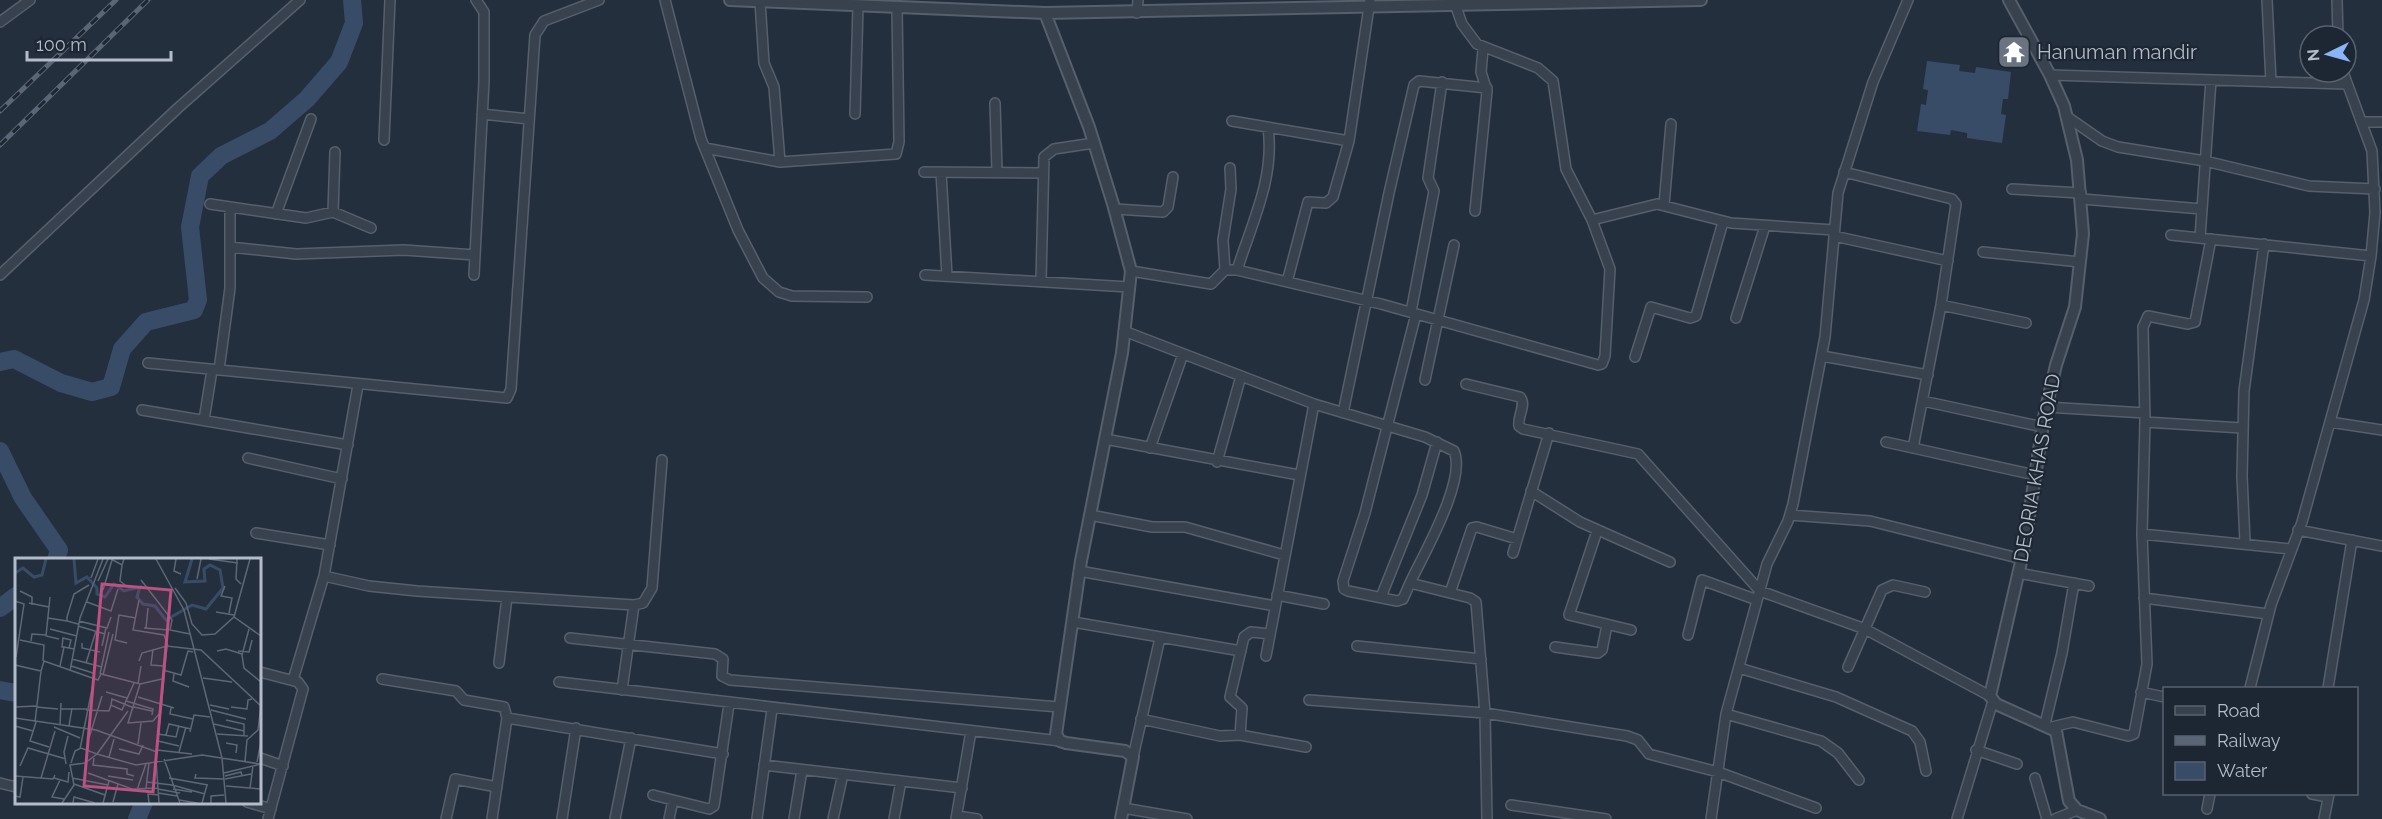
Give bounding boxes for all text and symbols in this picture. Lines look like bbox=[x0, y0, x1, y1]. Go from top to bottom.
scale bar bbox=[27, 24, 171, 62]
north arrow bbox=[2298, 24, 2358, 84]
text: 100 m bbox=[36, 34, 87, 55]
temple icon: Hanuman mandir bbox=[1996, 34, 2032, 70]
place label: Hanuman mandir bbox=[2037, 40, 2197, 64]
text: N bbox=[2304, 48, 2324, 62]
street label: DEORIA KHAS ROAD bbox=[2009, 372, 2065, 564]
inset map bbox=[15, 558, 261, 804]
legend bbox=[2163, 687, 2358, 795]
text: Road bbox=[2217, 700, 2260, 721]
text: Railway bbox=[2217, 730, 2281, 751]
text: Water bbox=[2217, 760, 2268, 781]

